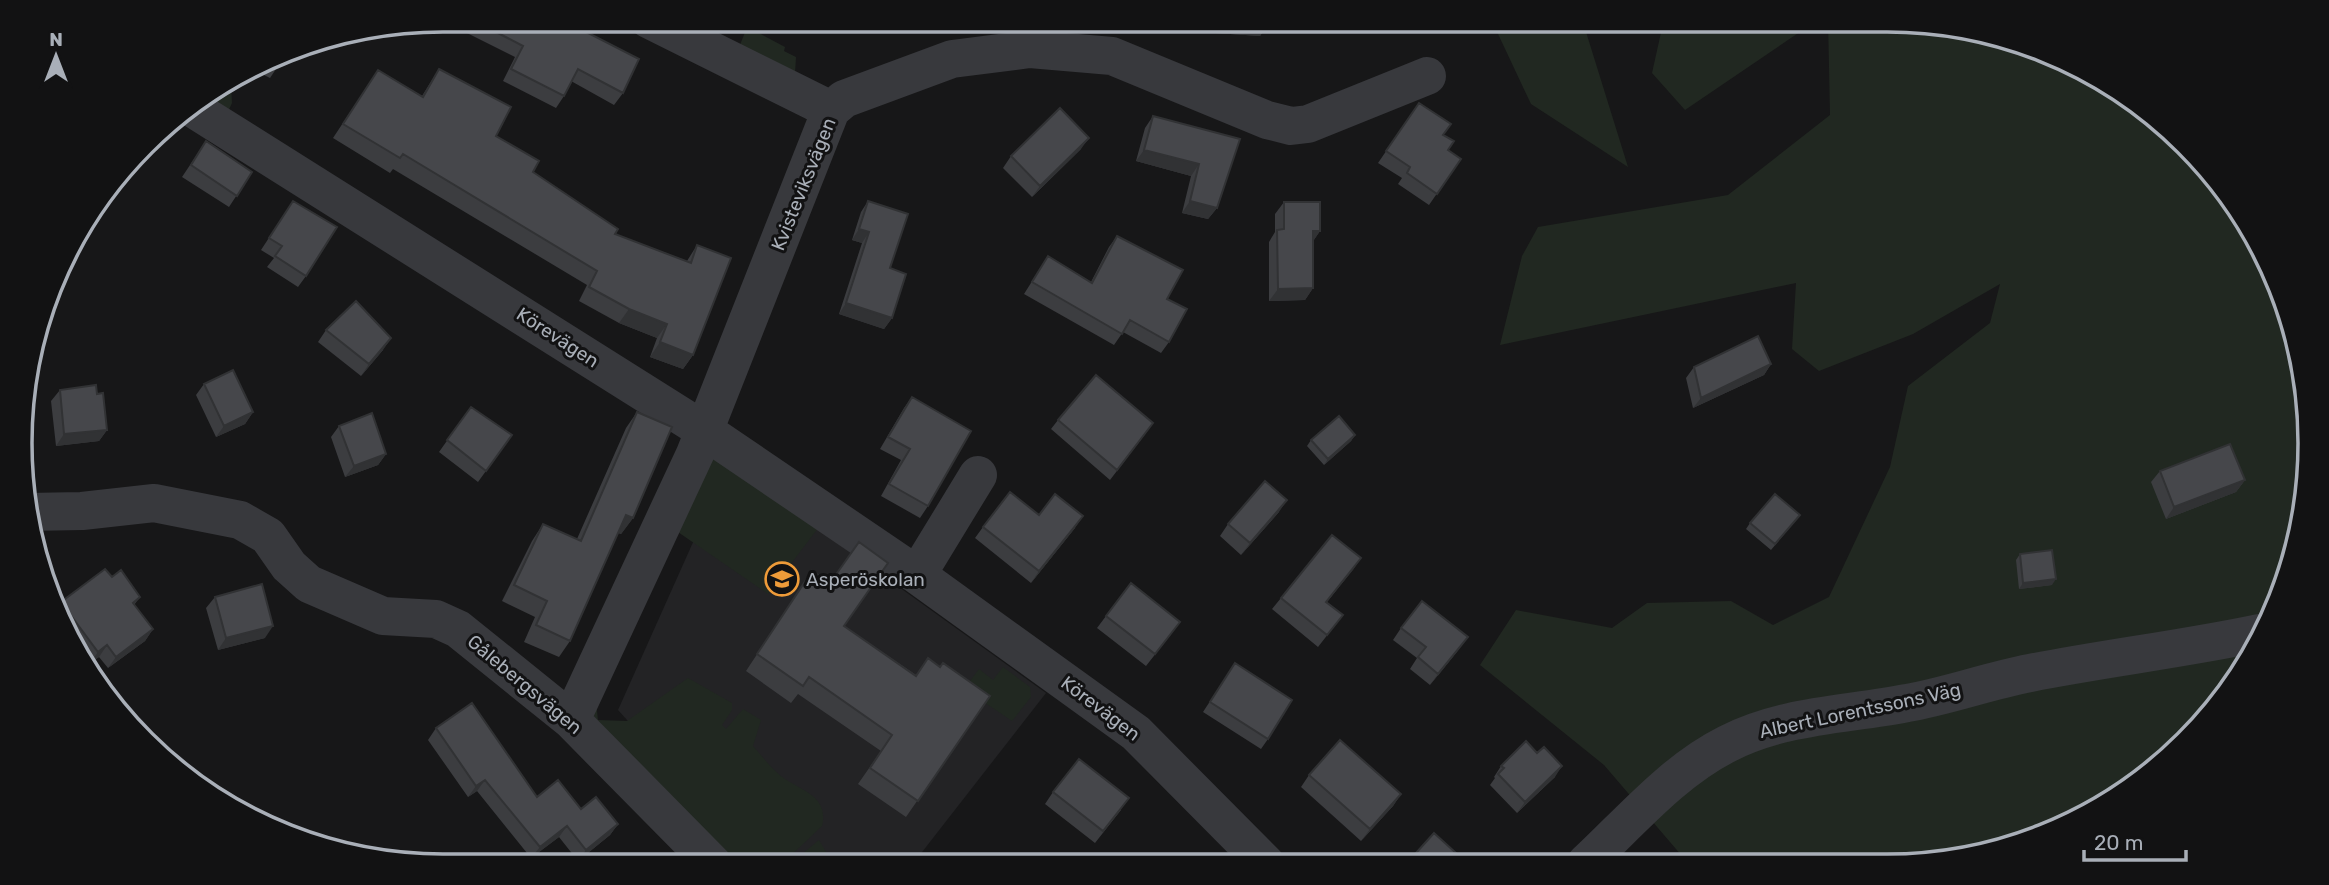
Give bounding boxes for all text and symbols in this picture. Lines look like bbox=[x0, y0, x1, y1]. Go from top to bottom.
north arrow bbox=[21, 21, 91, 91]
text: N bbox=[49, 28, 63, 51]
street label: Kvisteviksvägen bbox=[766, 114, 841, 254]
street label: Körevägen bbox=[512, 302, 603, 372]
school or university icon: Asperöskolan bbox=[763, 560, 801, 598]
place label: Asperöskolan bbox=[806, 568, 925, 591]
street label: Gålebergsvägen bbox=[463, 630, 587, 739]
street label: Körevägen bbox=[1057, 671, 1145, 746]
street label: Albert Lorentssons Väg bbox=[1757, 678, 1963, 743]
scale bar bbox=[2084, 818, 2186, 862]
text: 20 m bbox=[2094, 830, 2143, 855]

